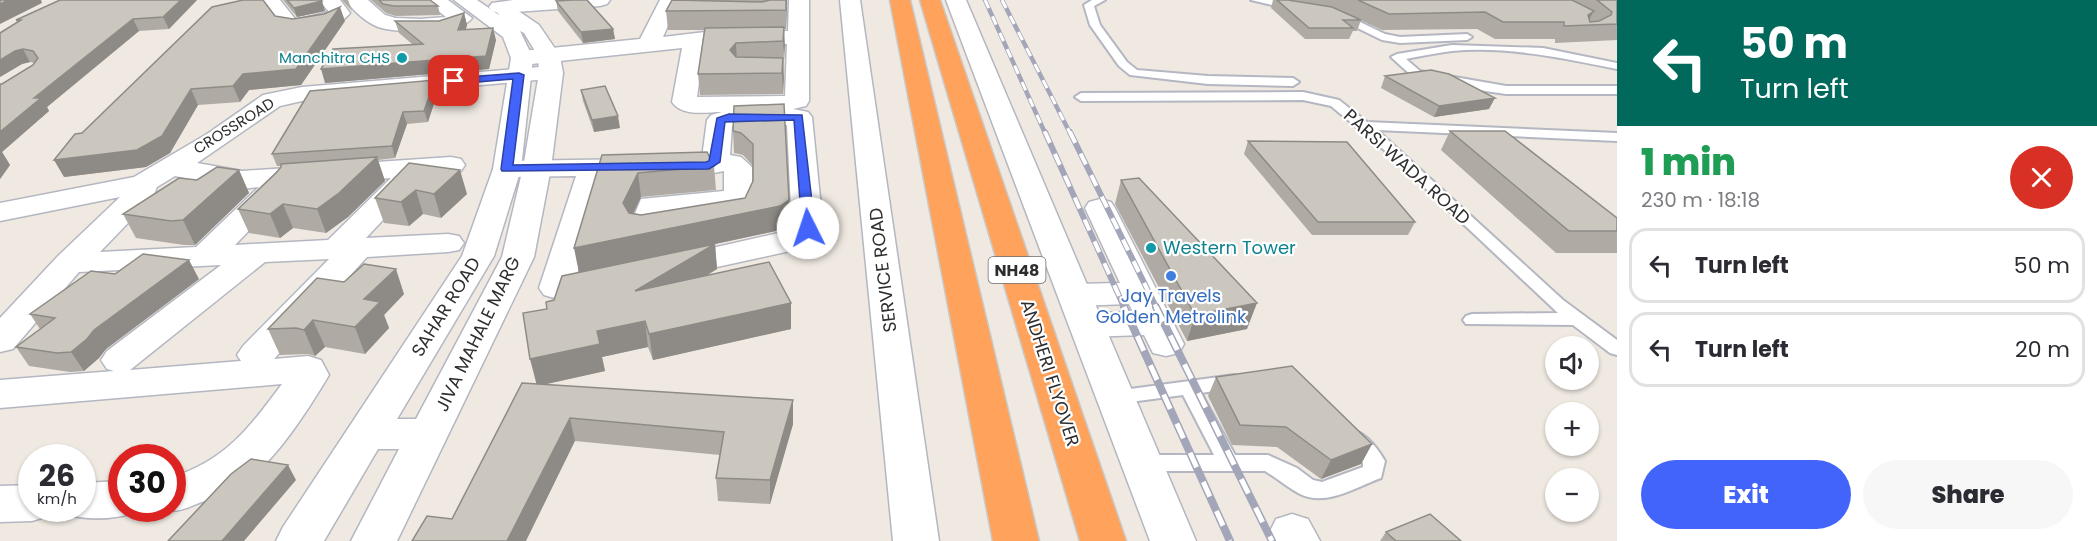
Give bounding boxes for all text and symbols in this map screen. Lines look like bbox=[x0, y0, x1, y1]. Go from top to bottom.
text: 50 m bbox=[1740, 14, 1848, 73]
icon: left bbox=[1641, 24, 1719, 102]
place label: Manchitra CHS bbox=[279, 47, 390, 68]
marker: Manchitra CHS bbox=[395, 51, 409, 65]
pin bbox=[428, 55, 479, 106]
icon: arrive bbox=[437, 64, 470, 97]
text: Turn left bbox=[1740, 70, 1849, 107]
street label: CROSSROAD bbox=[189, 92, 278, 159]
street label: PARSI WADA ROAD bbox=[1339, 103, 1476, 230]
text: 1 min bbox=[1641, 137, 1736, 188]
button: close bbox=[2010, 146, 2073, 209]
text: 230 m · 18:18 bbox=[1641, 186, 1760, 214]
position arrow bbox=[776, 196, 840, 260]
street label: SERVICE ROAD bbox=[862, 206, 903, 334]
place label: Western Tower bbox=[1163, 235, 1296, 260]
marker: Western Tower bbox=[1144, 241, 1158, 255]
icon: left bbox=[1644, 249, 1677, 282]
text: Turn left bbox=[1695, 250, 1789, 281]
text: 50 m bbox=[2014, 250, 2070, 281]
street label: SAHAR ROAD bbox=[405, 252, 486, 361]
street label: JIVA MAHALE MARG bbox=[429, 252, 526, 416]
road number: NH48 bbox=[988, 257, 1046, 283]
marker: Jay Travels Golden Metrolink bbox=[1164, 269, 1178, 283]
place label: Jay Travels Golden Metrolink bbox=[1096, 283, 1247, 329]
street label: ANDHERI FLYOVER bbox=[1015, 296, 1086, 450]
icon: left bbox=[1644, 333, 1677, 366]
text: Turn left bbox=[1695, 334, 1789, 365]
text: 20 m bbox=[2015, 334, 2070, 365]
map controls bbox=[1545, 336, 1599, 522]
button: sound bbox=[1545, 336, 1599, 390]
button: + bbox=[1545, 402, 1599, 456]
speed limit sign: 30 bbox=[108, 444, 186, 522]
text: 26 bbox=[39, 454, 75, 497]
button: Exit bbox=[1641, 460, 1851, 529]
button: Share bbox=[1863, 460, 2073, 529]
button: − bbox=[1545, 468, 1599, 522]
text: km/h bbox=[37, 488, 77, 509]

